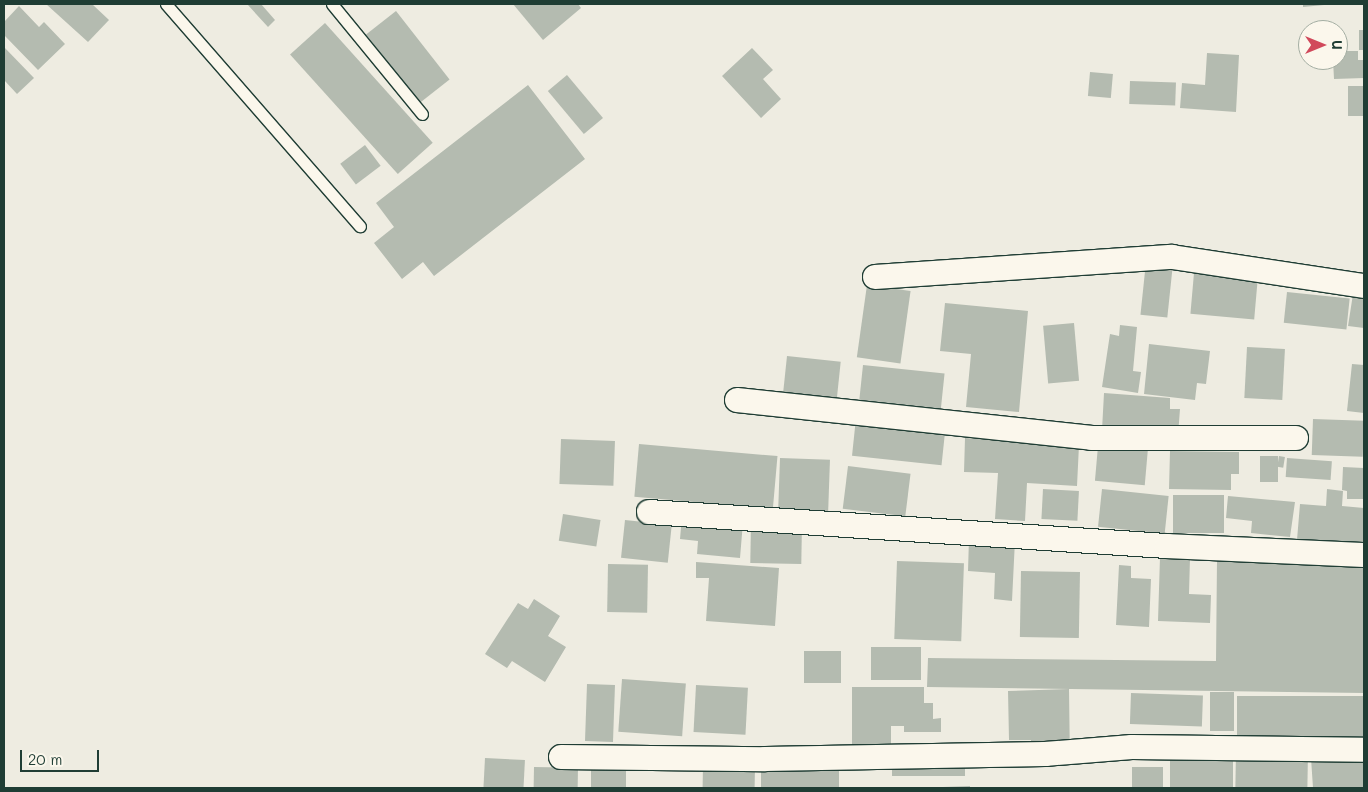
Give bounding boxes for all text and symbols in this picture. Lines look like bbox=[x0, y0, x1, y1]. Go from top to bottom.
north arrow bbox=[1298, 20, 1348, 70]
text: U bbox=[1328, 40, 1347, 50]
scale bar bbox=[22, 740, 101, 772]
text: 20 m bbox=[28, 749, 62, 769]

